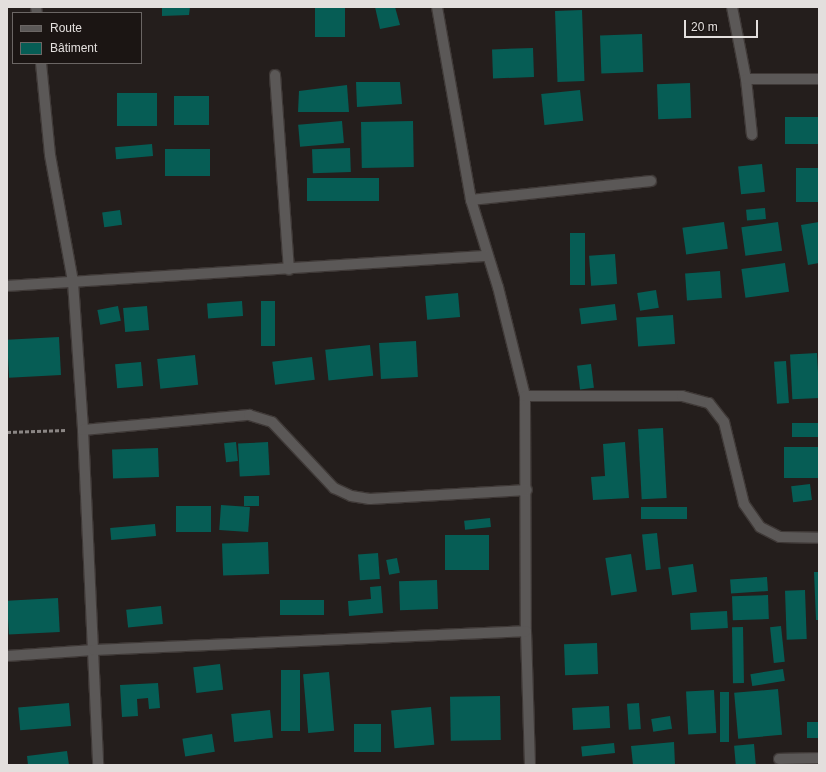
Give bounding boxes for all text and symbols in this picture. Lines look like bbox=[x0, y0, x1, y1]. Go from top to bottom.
legend bbox=[12, 12, 142, 64]
scale bar bbox=[686, 12, 760, 38]
text: 20 m bbox=[691, 20, 718, 34]
text: Route bbox=[50, 21, 82, 35]
text: Bâtiment bbox=[50, 41, 97, 55]

